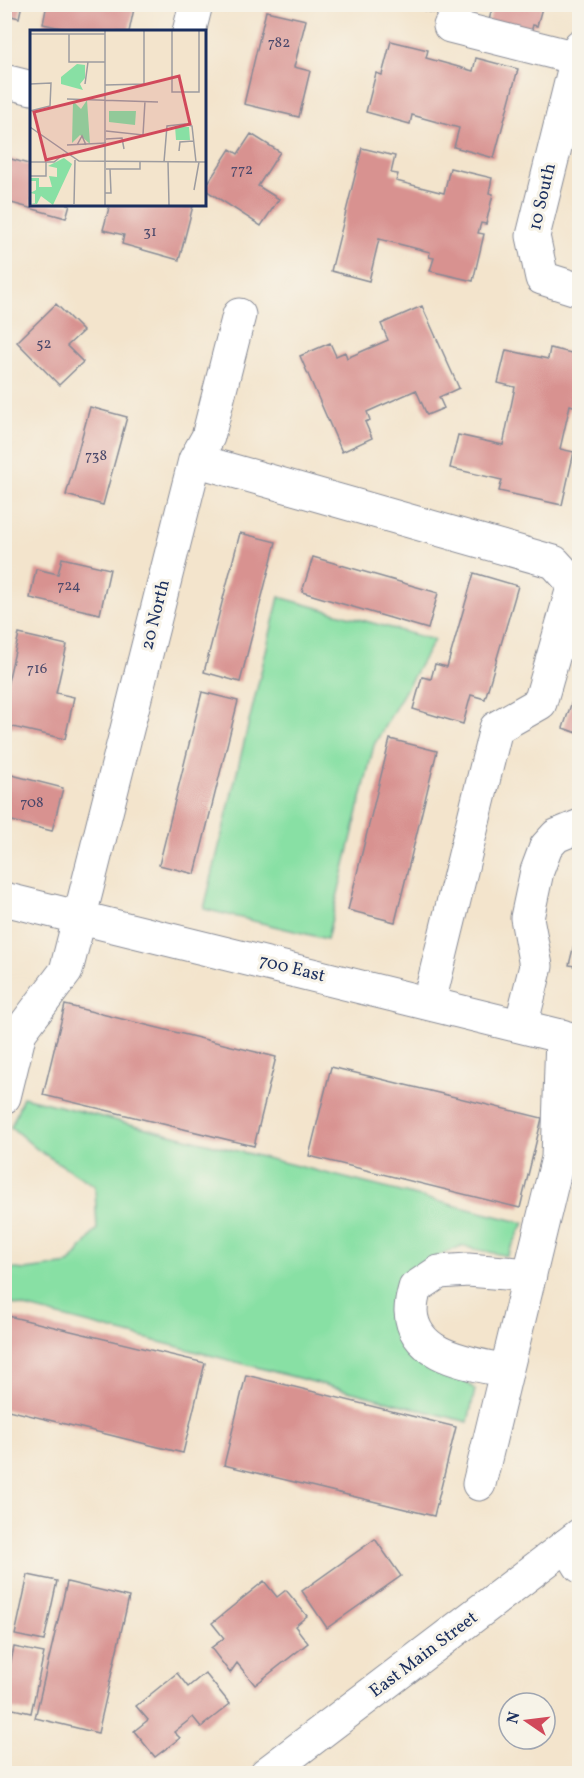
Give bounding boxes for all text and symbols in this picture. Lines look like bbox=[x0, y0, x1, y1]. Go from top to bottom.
inset map bbox=[30, 30, 206, 206]
house number: 782 bbox=[268, 33, 290, 54]
house number: 772 bbox=[231, 160, 253, 181]
street label: 10 South bbox=[523, 161, 563, 233]
house number: 31 bbox=[143, 222, 157, 243]
house number: 52 bbox=[36, 334, 52, 355]
house number: 738 bbox=[85, 446, 107, 467]
house number: 724 bbox=[57, 576, 81, 597]
street label: 20 North bbox=[135, 577, 177, 653]
house number: 716 bbox=[27, 659, 47, 680]
house number: 708 bbox=[20, 793, 44, 814]
street label: 700 East bbox=[256, 949, 328, 989]
street label: East Main Street bbox=[365, 1606, 483, 1704]
north arrow bbox=[497, 1691, 557, 1751]
text: N bbox=[502, 1709, 527, 1726]

